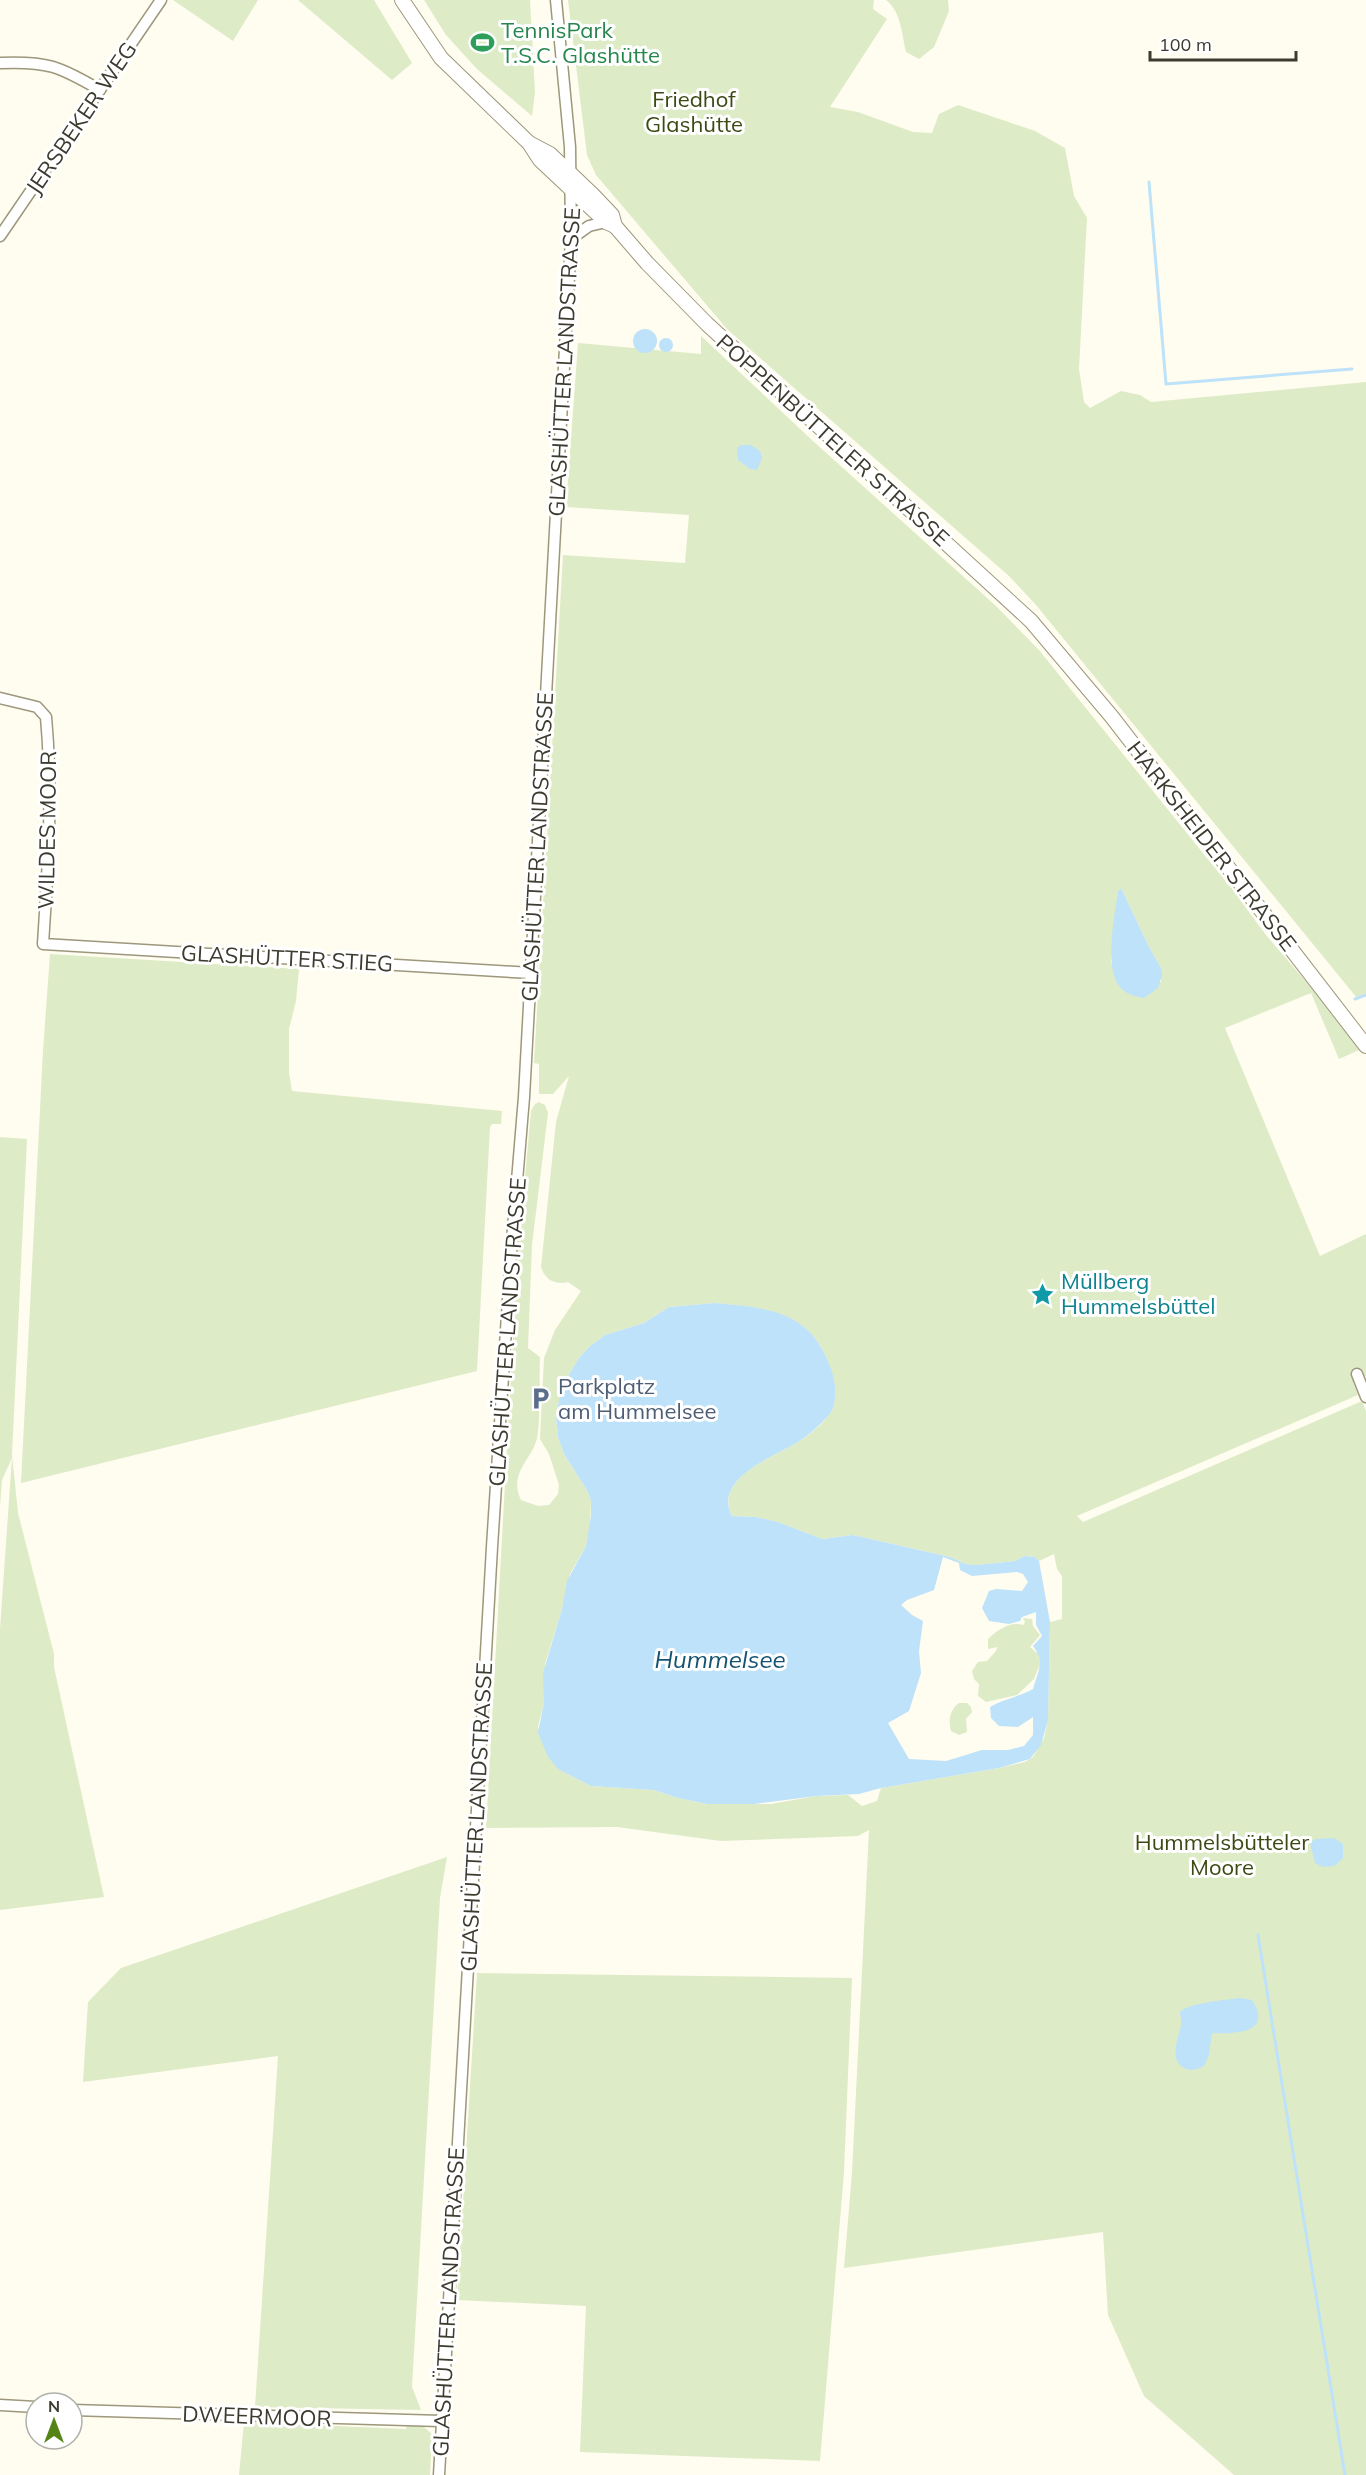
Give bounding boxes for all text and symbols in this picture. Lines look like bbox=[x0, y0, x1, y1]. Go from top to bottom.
place label: TennisPark T.S.C. Glashütte bbox=[501, 16, 660, 69]
scale bar bbox=[1150, 24, 1296, 62]
sports icon: TennisPark T.S.C. Glashütte bbox=[470, 30, 496, 56]
text: 100 m bbox=[1159, 33, 1212, 56]
street label: JERSBEKER WEG bbox=[20, 36, 142, 200]
park label: Friedhof Glashütte bbox=[645, 85, 743, 138]
street label: GLASHÜTTER LANDSTRASSE bbox=[542, 207, 586, 517]
street label: POPPENBÜTTELER STRASSE bbox=[711, 328, 955, 552]
street label: GLASHÜTTER LANDSTRASSE bbox=[515, 692, 559, 1002]
street label: HARKSHEIDER STRASSE bbox=[1121, 735, 1303, 957]
street label: WILDES MOOR bbox=[32, 750, 62, 910]
street label: GLASHÜTTER STIEG bbox=[180, 938, 394, 978]
street label: GLASHÜTTER LANDSTRASSE bbox=[482, 1177, 532, 1487]
place label: Müllberg Hummelsbüttel bbox=[1061, 1267, 1215, 1320]
place icon: Müllberg Hummelsbüttel bbox=[1030, 1281, 1056, 1307]
place label: Parkplatz am Hummelsee bbox=[558, 1372, 717, 1425]
parking icon: Parkplatz am Hummelsee bbox=[527, 1386, 553, 1412]
water label: Hummelsee bbox=[654, 1644, 786, 1674]
street label: GLASHÜTTER LANDSTRASSE bbox=[454, 1662, 498, 1972]
park label: Hummelsbütteler Moore bbox=[1135, 1828, 1309, 1881]
street label: GLASHÜTTER LANDSTRASSE bbox=[426, 2147, 470, 2457]
north arrow bbox=[24, 2391, 84, 2451]
text: N bbox=[48, 2396, 60, 2416]
street label: DWEERMOOR bbox=[182, 2399, 332, 2433]

